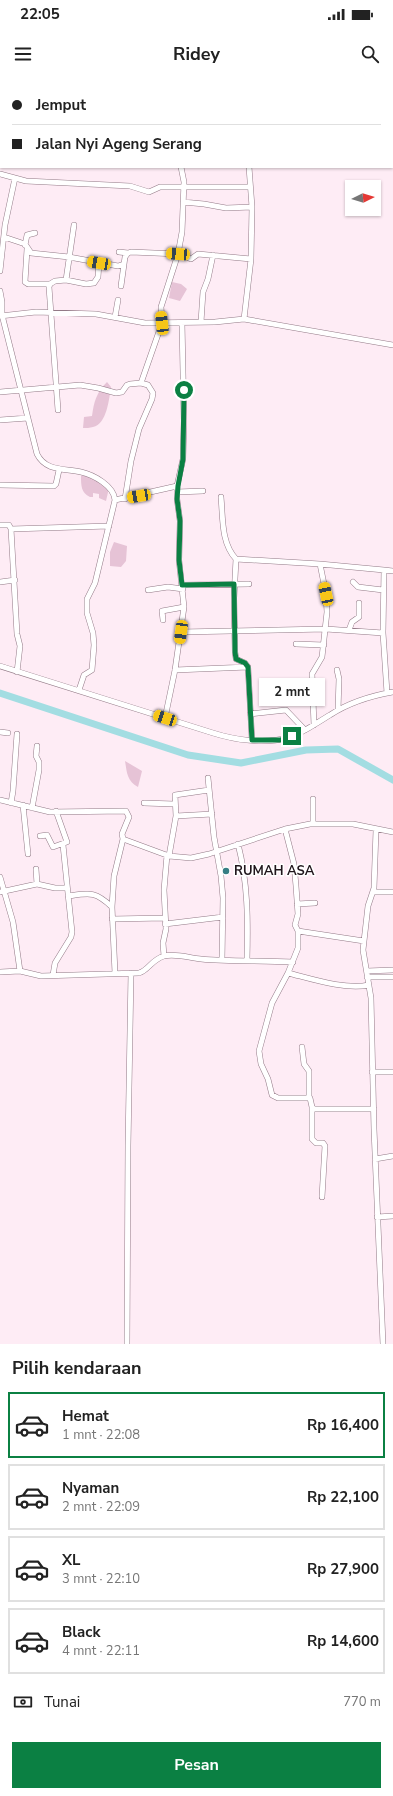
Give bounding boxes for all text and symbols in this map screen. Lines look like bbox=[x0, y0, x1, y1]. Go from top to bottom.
text: 22:05 bbox=[20, 4, 60, 24]
text: Ridey bbox=[173, 42, 220, 66]
icon: menu bbox=[12, 43, 34, 65]
icon: search bbox=[359, 43, 381, 65]
text: Jemput bbox=[36, 95, 86, 115]
text: Jalan Nyi Ageng Serang bbox=[36, 134, 202, 154]
north arrow bbox=[345, 180, 381, 216]
map controls bbox=[345, 180, 381, 216]
car bbox=[166, 247, 190, 261]
car bbox=[86, 255, 112, 271]
car bbox=[155, 310, 169, 336]
route start bbox=[175, 381, 193, 399]
car bbox=[126, 488, 152, 504]
car bbox=[318, 581, 334, 607]
car bbox=[173, 619, 189, 645]
callout: 2 mnt bbox=[259, 678, 325, 706]
text: 2 mnt bbox=[274, 683, 310, 701]
car bbox=[152, 709, 178, 727]
route end bbox=[283, 727, 301, 745]
place label: RUMAH ASA bbox=[234, 862, 315, 880]
marker: RUMAH ASA bbox=[221, 866, 231, 876]
text: Pilih kendaraan bbox=[12, 1356, 142, 1380]
text: Hemat bbox=[62, 1406, 109, 1426]
icon: car bbox=[14, 1407, 50, 1443]
text: Rp 16,400 bbox=[307, 1415, 379, 1435]
text: 1 mnt · 22:08 bbox=[62, 1426, 140, 1444]
text: Nyaman bbox=[62, 1478, 119, 1498]
icon: car bbox=[14, 1479, 50, 1515]
text: Rp 22,100 bbox=[307, 1487, 379, 1507]
text: 2 mnt · 22:09 bbox=[62, 1498, 140, 1516]
text: XL bbox=[62, 1550, 81, 1570]
icon: car bbox=[14, 1551, 50, 1587]
text: Rp 27,900 bbox=[307, 1559, 379, 1579]
text: 3 mnt · 22:10 bbox=[62, 1570, 140, 1588]
text: Black bbox=[62, 1622, 100, 1642]
icon: car bbox=[14, 1623, 50, 1659]
text: Rp 14,600 bbox=[307, 1631, 379, 1651]
text: 4 mnt · 22:11 bbox=[62, 1642, 140, 1660]
icon: cash bbox=[12, 1691, 34, 1713]
text: Tunai bbox=[44, 1692, 80, 1712]
text: 770 m bbox=[343, 1693, 381, 1711]
button: Pesan bbox=[12, 1742, 381, 1788]

